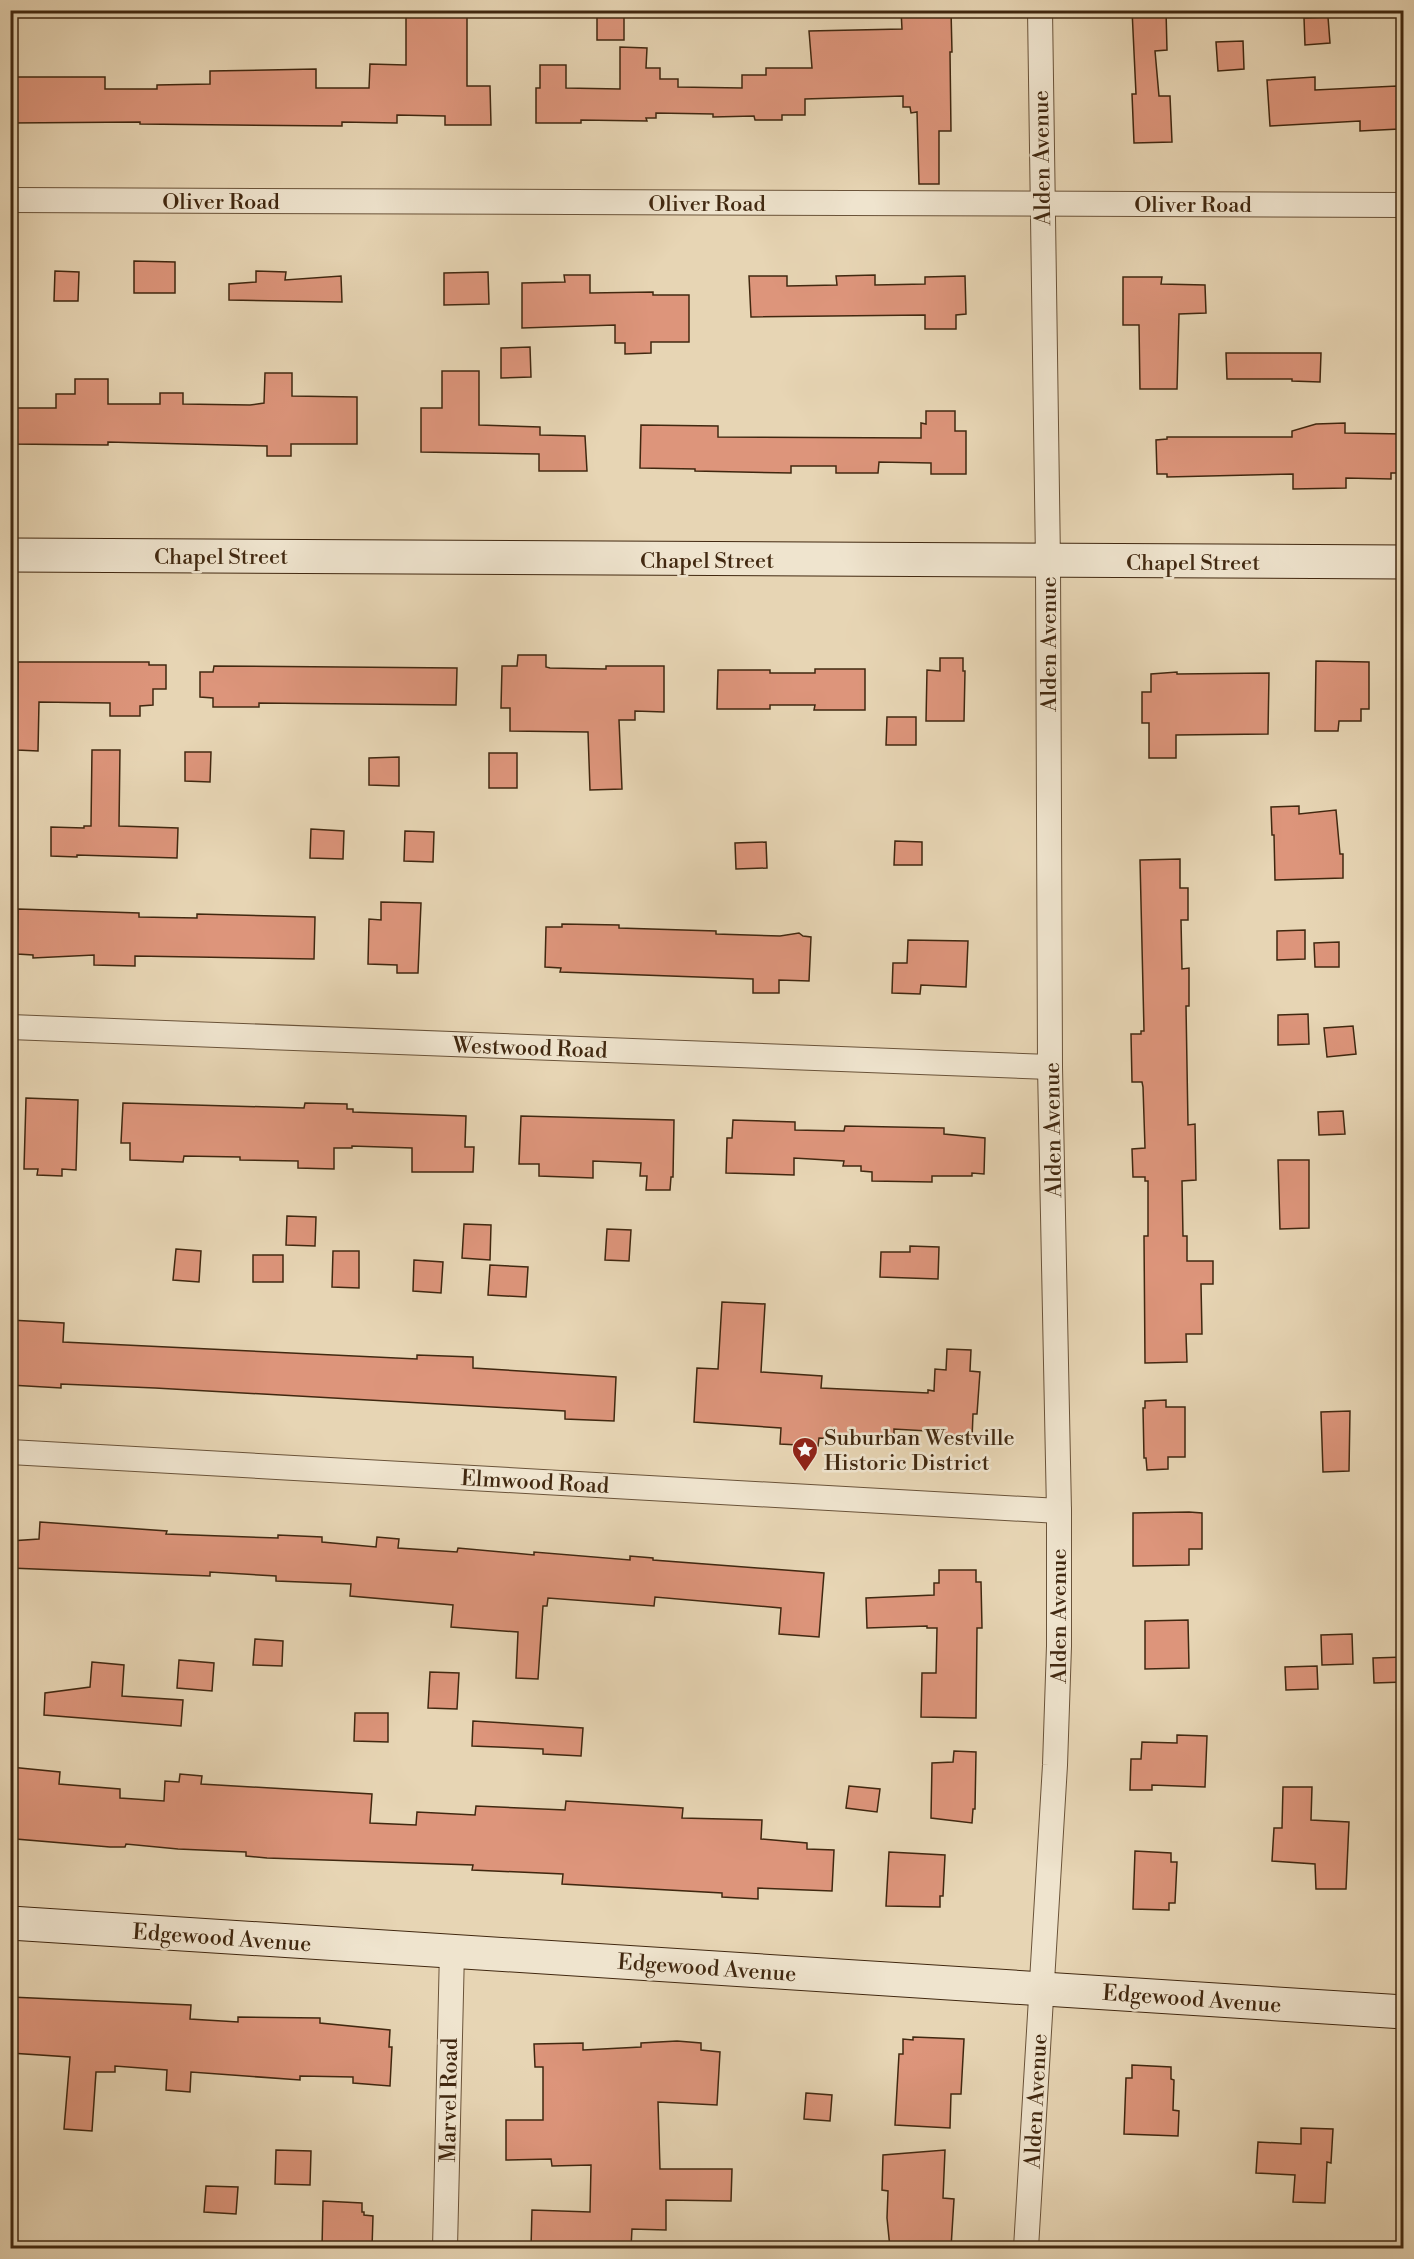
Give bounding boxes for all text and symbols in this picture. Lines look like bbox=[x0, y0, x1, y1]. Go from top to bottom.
street label: Alden Avenue bbox=[1028, 90, 1057, 227]
street label: Oliver Road bbox=[162, 189, 280, 216]
street label: Oliver Road bbox=[648, 191, 766, 218]
street label: Oliver Road bbox=[1134, 192, 1252, 219]
street label: Chapel Street bbox=[154, 544, 288, 571]
street label: Chapel Street bbox=[640, 548, 774, 575]
street label: Chapel Street bbox=[1126, 550, 1260, 577]
street label: Alden Avenue bbox=[1036, 576, 1063, 713]
street label: Westwood Road bbox=[451, 1032, 608, 1065]
street label: Alden Avenue bbox=[1039, 1062, 1068, 1199]
place label: Suburban Westville Historic District bbox=[824, 1425, 1015, 1477]
place icon: Suburban Westville Historic District bbox=[790, 1435, 820, 1473]
street label: Elmwood Road bbox=[460, 1465, 610, 1500]
street label: Alden Avenue bbox=[1046, 1548, 1073, 1685]
street label: Edgewood Avenue bbox=[132, 1919, 312, 1958]
street label: Edgewood Avenue bbox=[617, 1949, 797, 1988]
street label: Edgewood Avenue bbox=[1102, 1980, 1282, 2019]
street label: Alden Avenue bbox=[1019, 2033, 1054, 2170]
street label: Marvel Road bbox=[435, 2037, 464, 2163]

